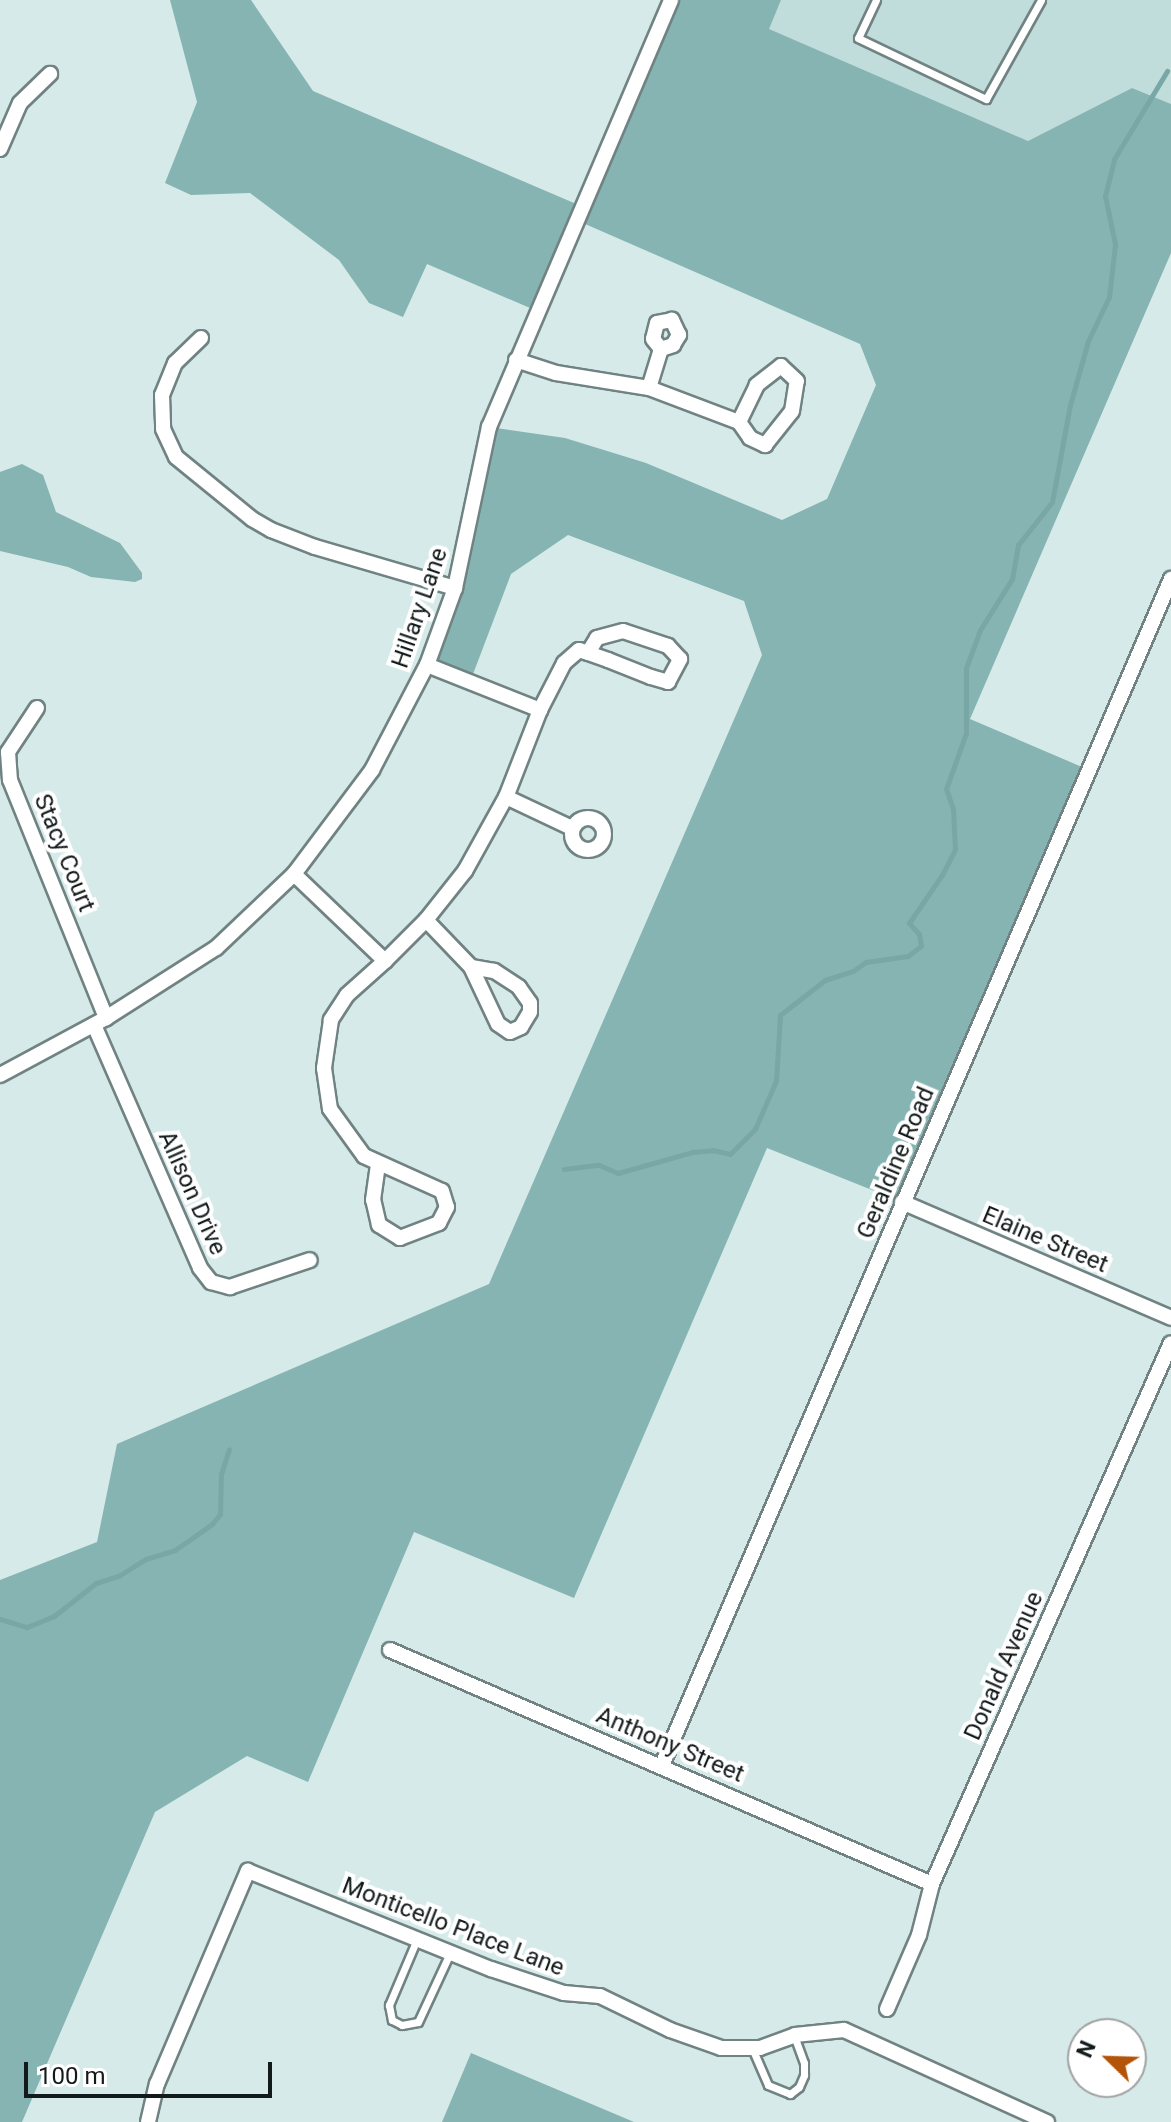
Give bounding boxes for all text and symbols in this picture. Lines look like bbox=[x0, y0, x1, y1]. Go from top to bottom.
street label: Hillary Lane bbox=[386, 544, 454, 672]
street label: Stacy Court bbox=[27, 790, 101, 916]
street label: Geraldine Road bbox=[851, 1083, 941, 1243]
street label: Allison Drive bbox=[152, 1127, 232, 1259]
street label: Elaine Street bbox=[978, 1201, 1112, 1279]
street label: Donald Avenue bbox=[958, 1587, 1050, 1745]
street label: Anthony Street bbox=[592, 1701, 748, 1789]
street label: Monticello Place Lane bbox=[338, 1871, 568, 1983]
north arrow bbox=[1067, 2018, 1147, 2098]
text: N bbox=[1072, 2037, 1101, 2061]
scale bar bbox=[28, 2046, 276, 2096]
text: 100 m bbox=[38, 2062, 105, 2090]

